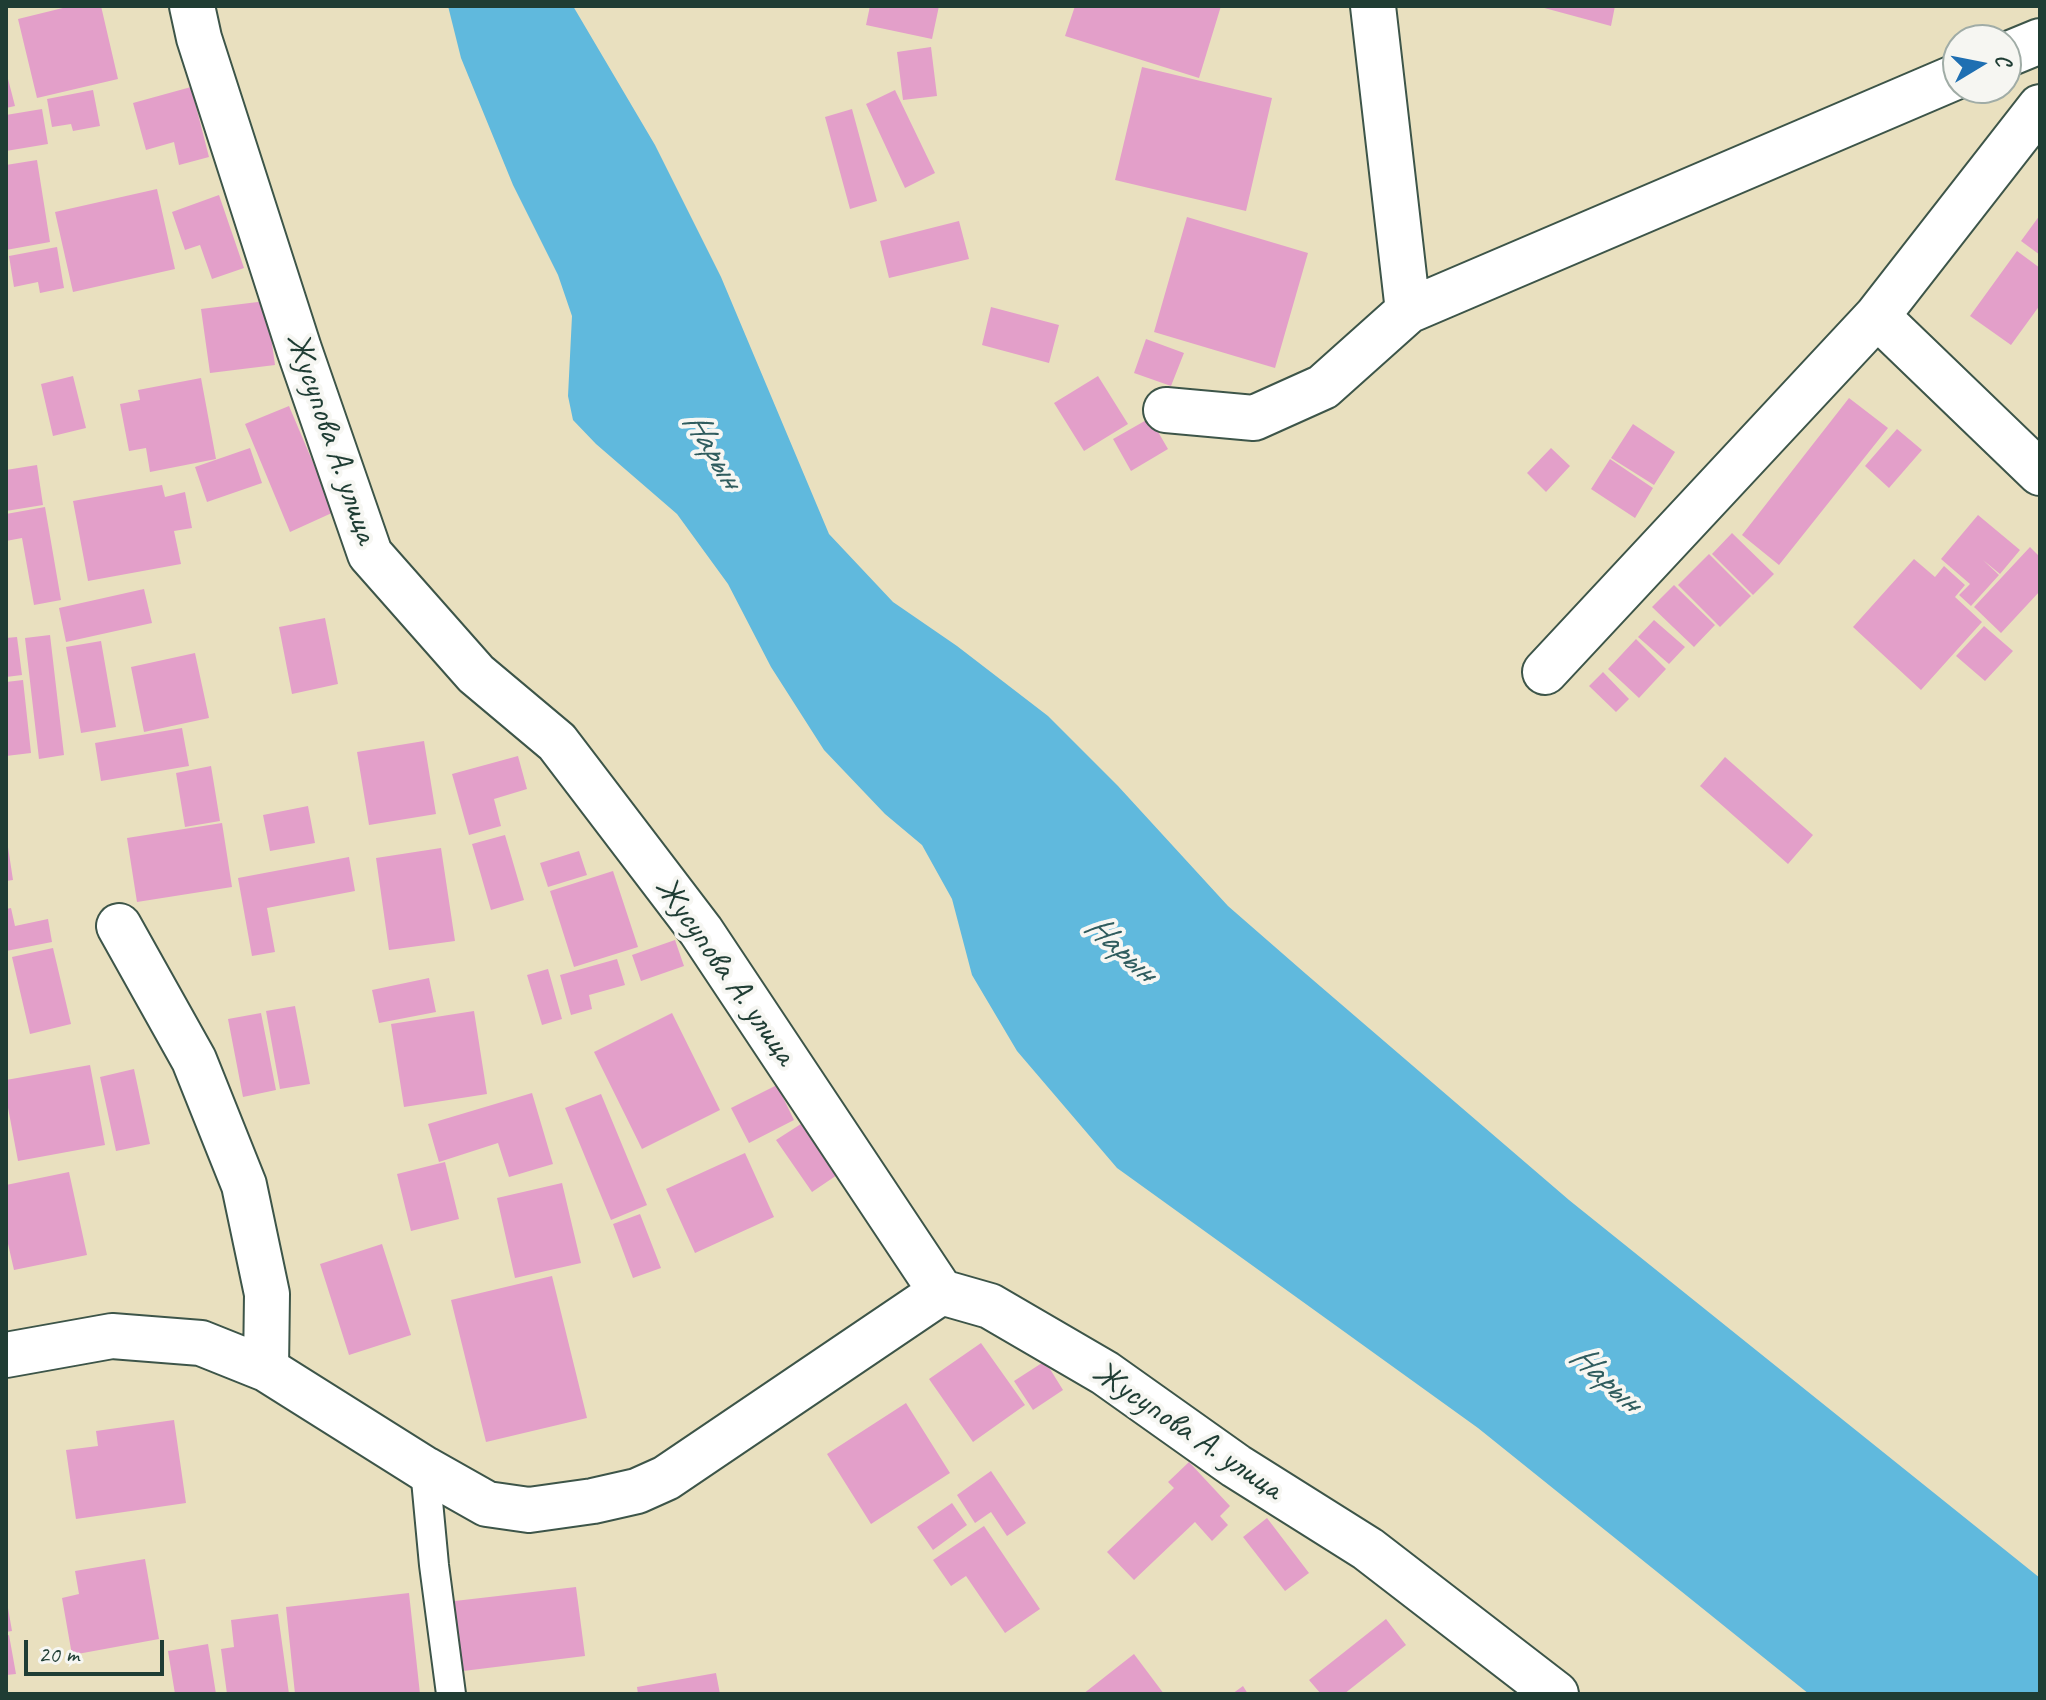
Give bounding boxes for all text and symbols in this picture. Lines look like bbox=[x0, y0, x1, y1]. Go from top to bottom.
north arrow bbox=[1942, 24, 2022, 104]
text: С bbox=[1989, 52, 2018, 68]
street label: Жусупова А. улица bbox=[276, 327, 386, 549]
water label: Нарын bbox=[672, 404, 752, 496]
street label: Жусупова А. улица bbox=[645, 869, 805, 1073]
water label: Нарын bbox=[1075, 905, 1165, 993]
water label: Нарын bbox=[1560, 1335, 1650, 1423]
street label: Жусупова А. улица bbox=[1084, 1353, 1290, 1509]
scale bar bbox=[28, 1624, 168, 1674]
text: 20 m bbox=[38, 1639, 79, 1669]

